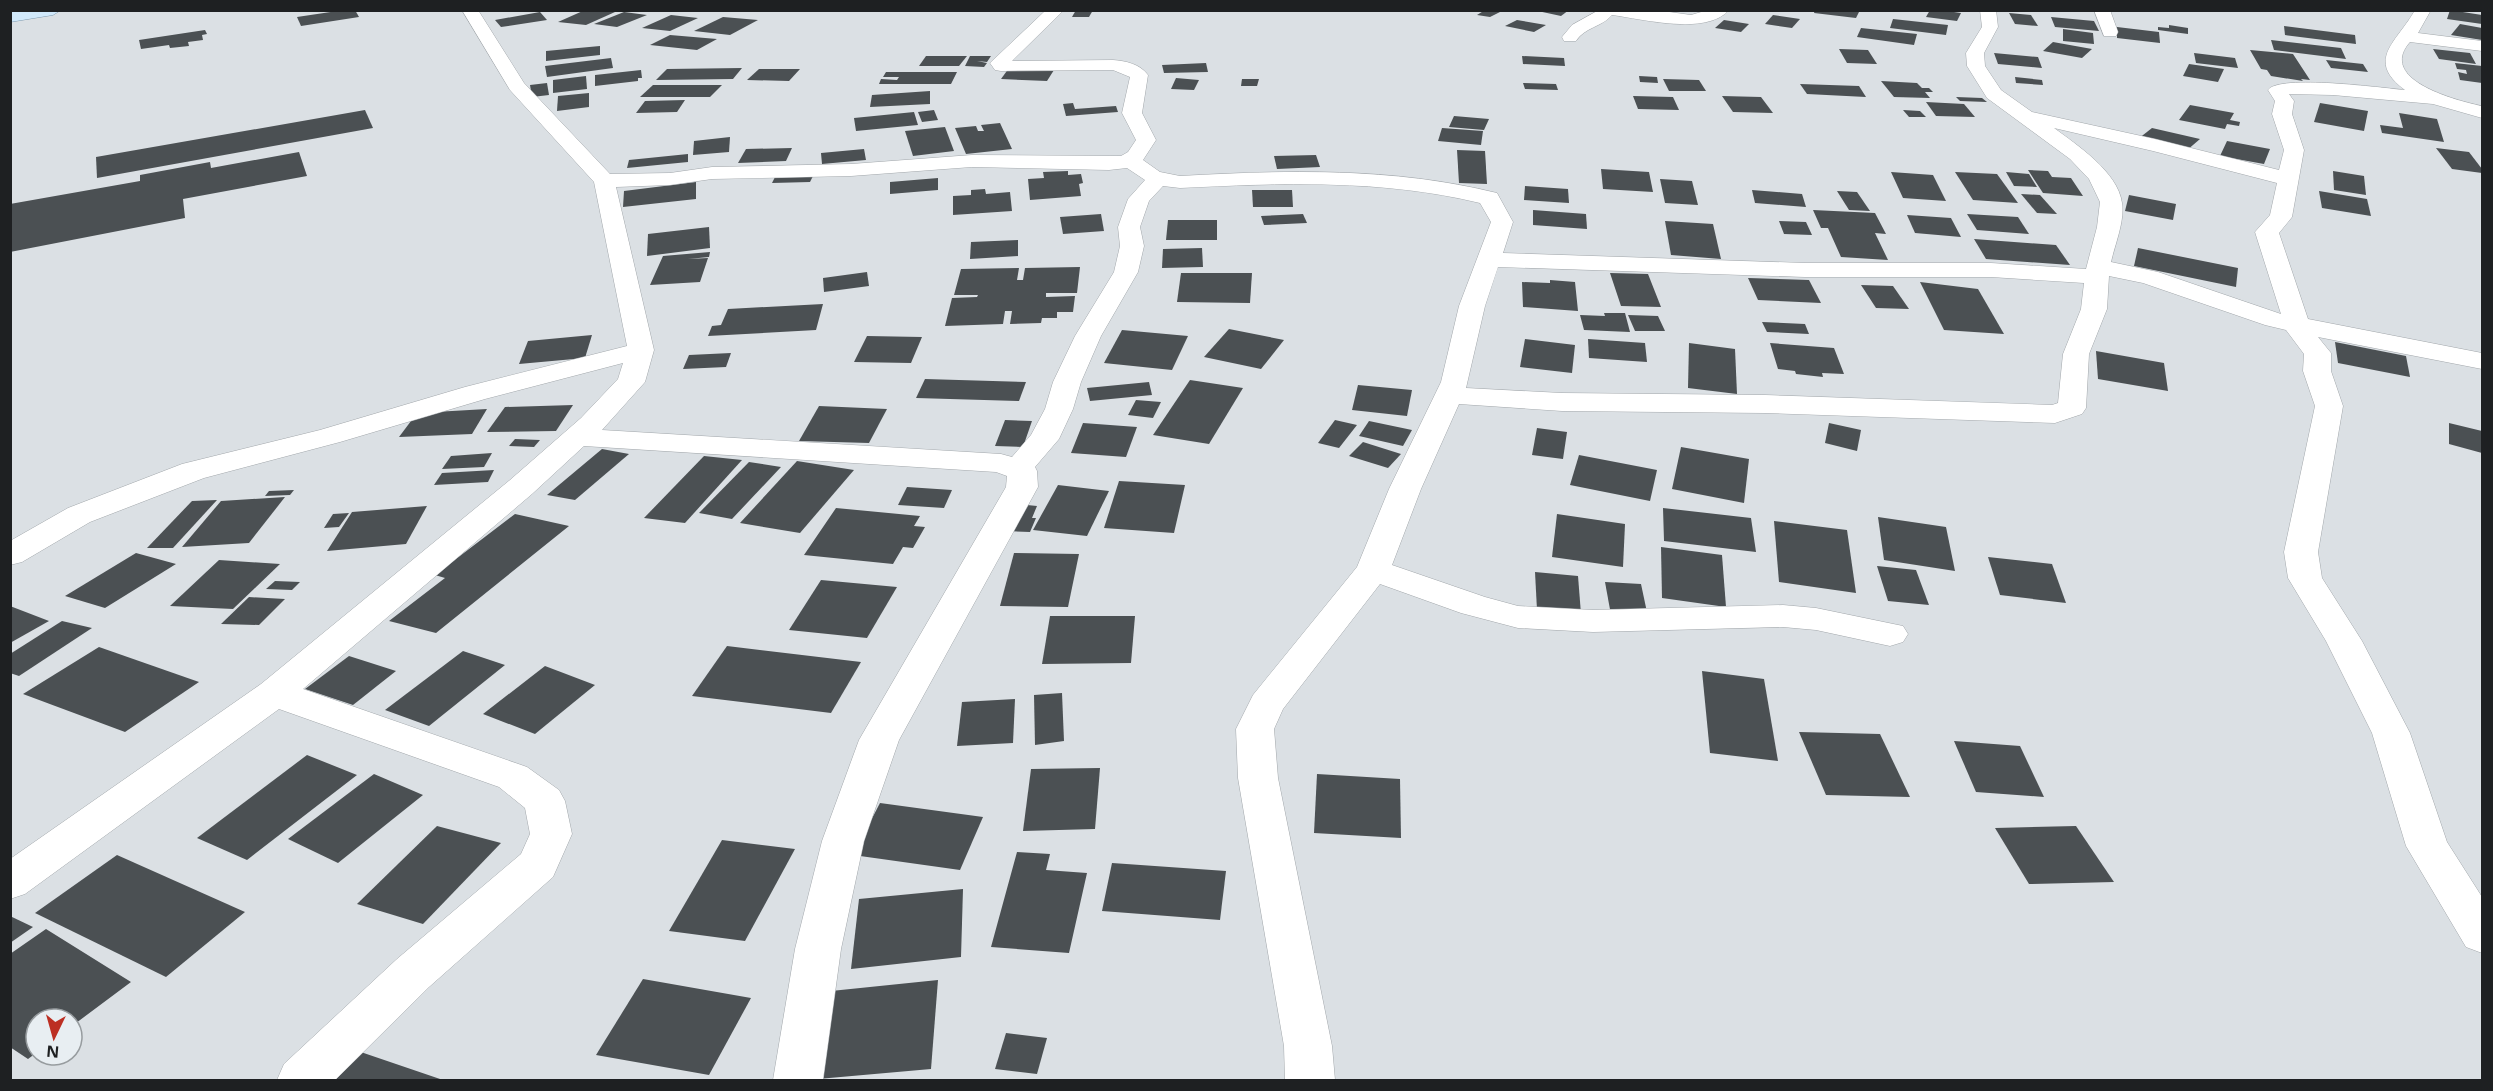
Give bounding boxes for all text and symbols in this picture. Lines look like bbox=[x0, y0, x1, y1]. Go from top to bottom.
north arrow bbox=[24, 1007, 84, 1067]
text: N bbox=[45, 1040, 60, 1063]

